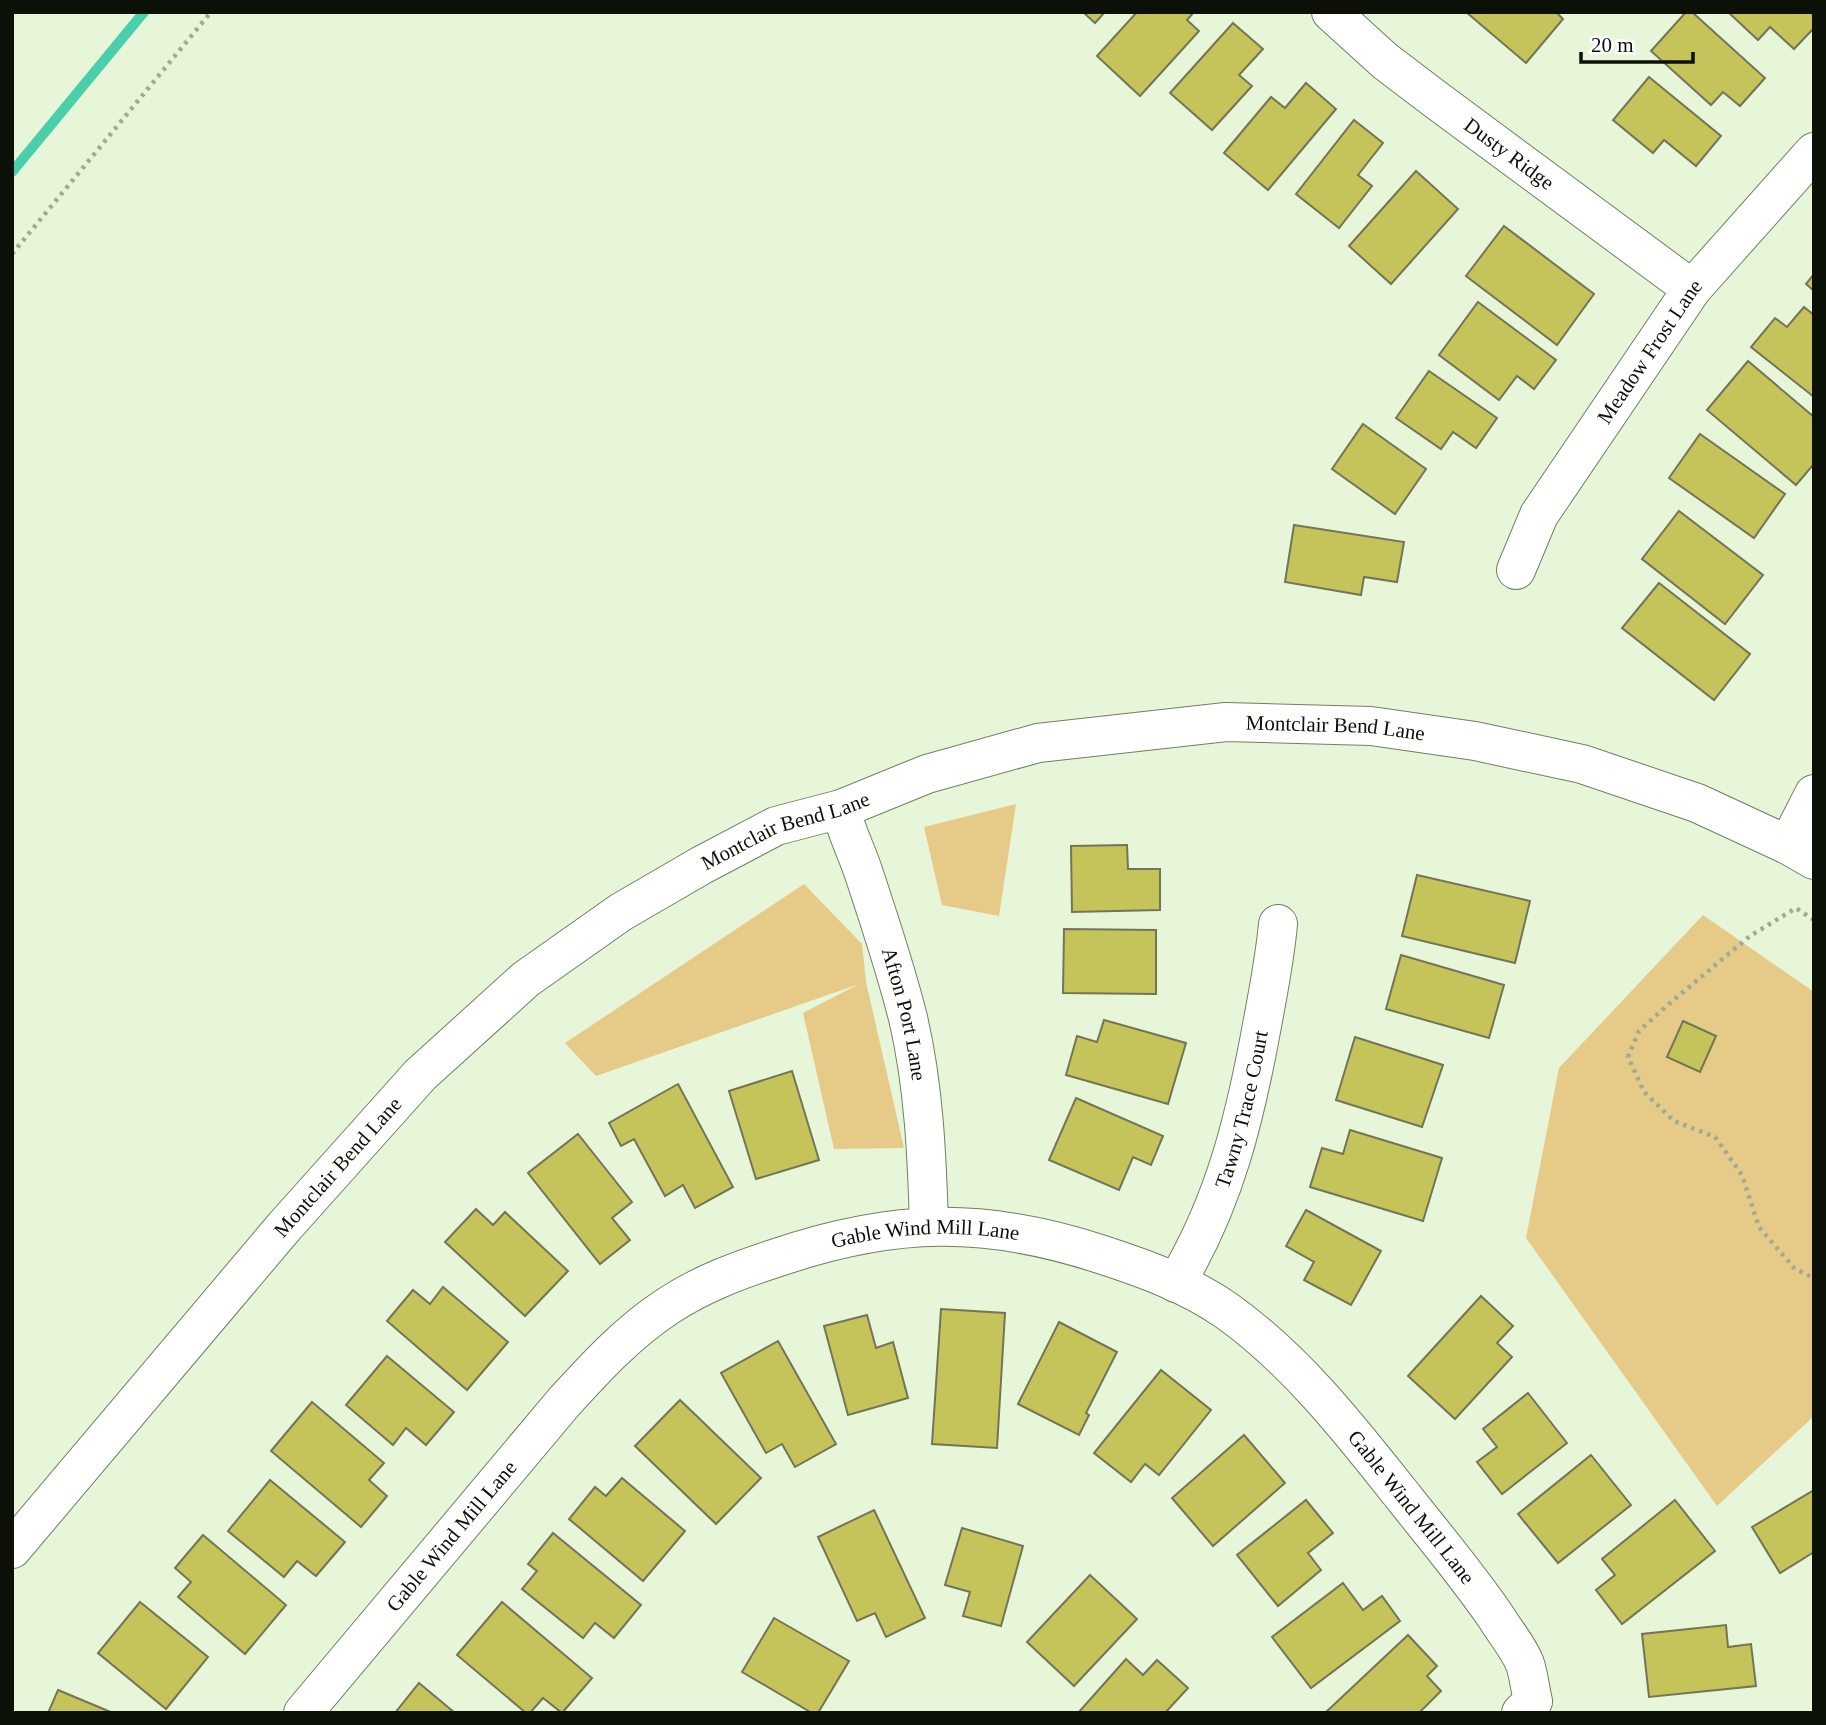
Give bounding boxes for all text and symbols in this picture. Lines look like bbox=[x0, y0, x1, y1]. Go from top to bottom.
scale bar bbox=[1581, 21, 1693, 65]
text: 20 m bbox=[1591, 33, 1634, 57]
street label: Dusty Ridge bbox=[1460, 113, 1559, 195]
street label: Meadow Frost Lane bbox=[1592, 274, 1707, 428]
street label: Montclair Bend Lane bbox=[1245, 711, 1426, 746]
street label: Montclair Bend Lane bbox=[697, 787, 873, 875]
street label: Afton Port Lane bbox=[877, 944, 931, 1082]
street label: Tawny Trace Court bbox=[1210, 1028, 1273, 1191]
street label: Montclair Bend Lane bbox=[269, 1092, 407, 1242]
street label: Gable Wind Mill Lane bbox=[829, 1215, 1021, 1253]
street label: Gable Wind Mill Lane bbox=[1343, 1426, 1480, 1589]
street label: Gable Wind Mill Lane bbox=[381, 1456, 522, 1616]

